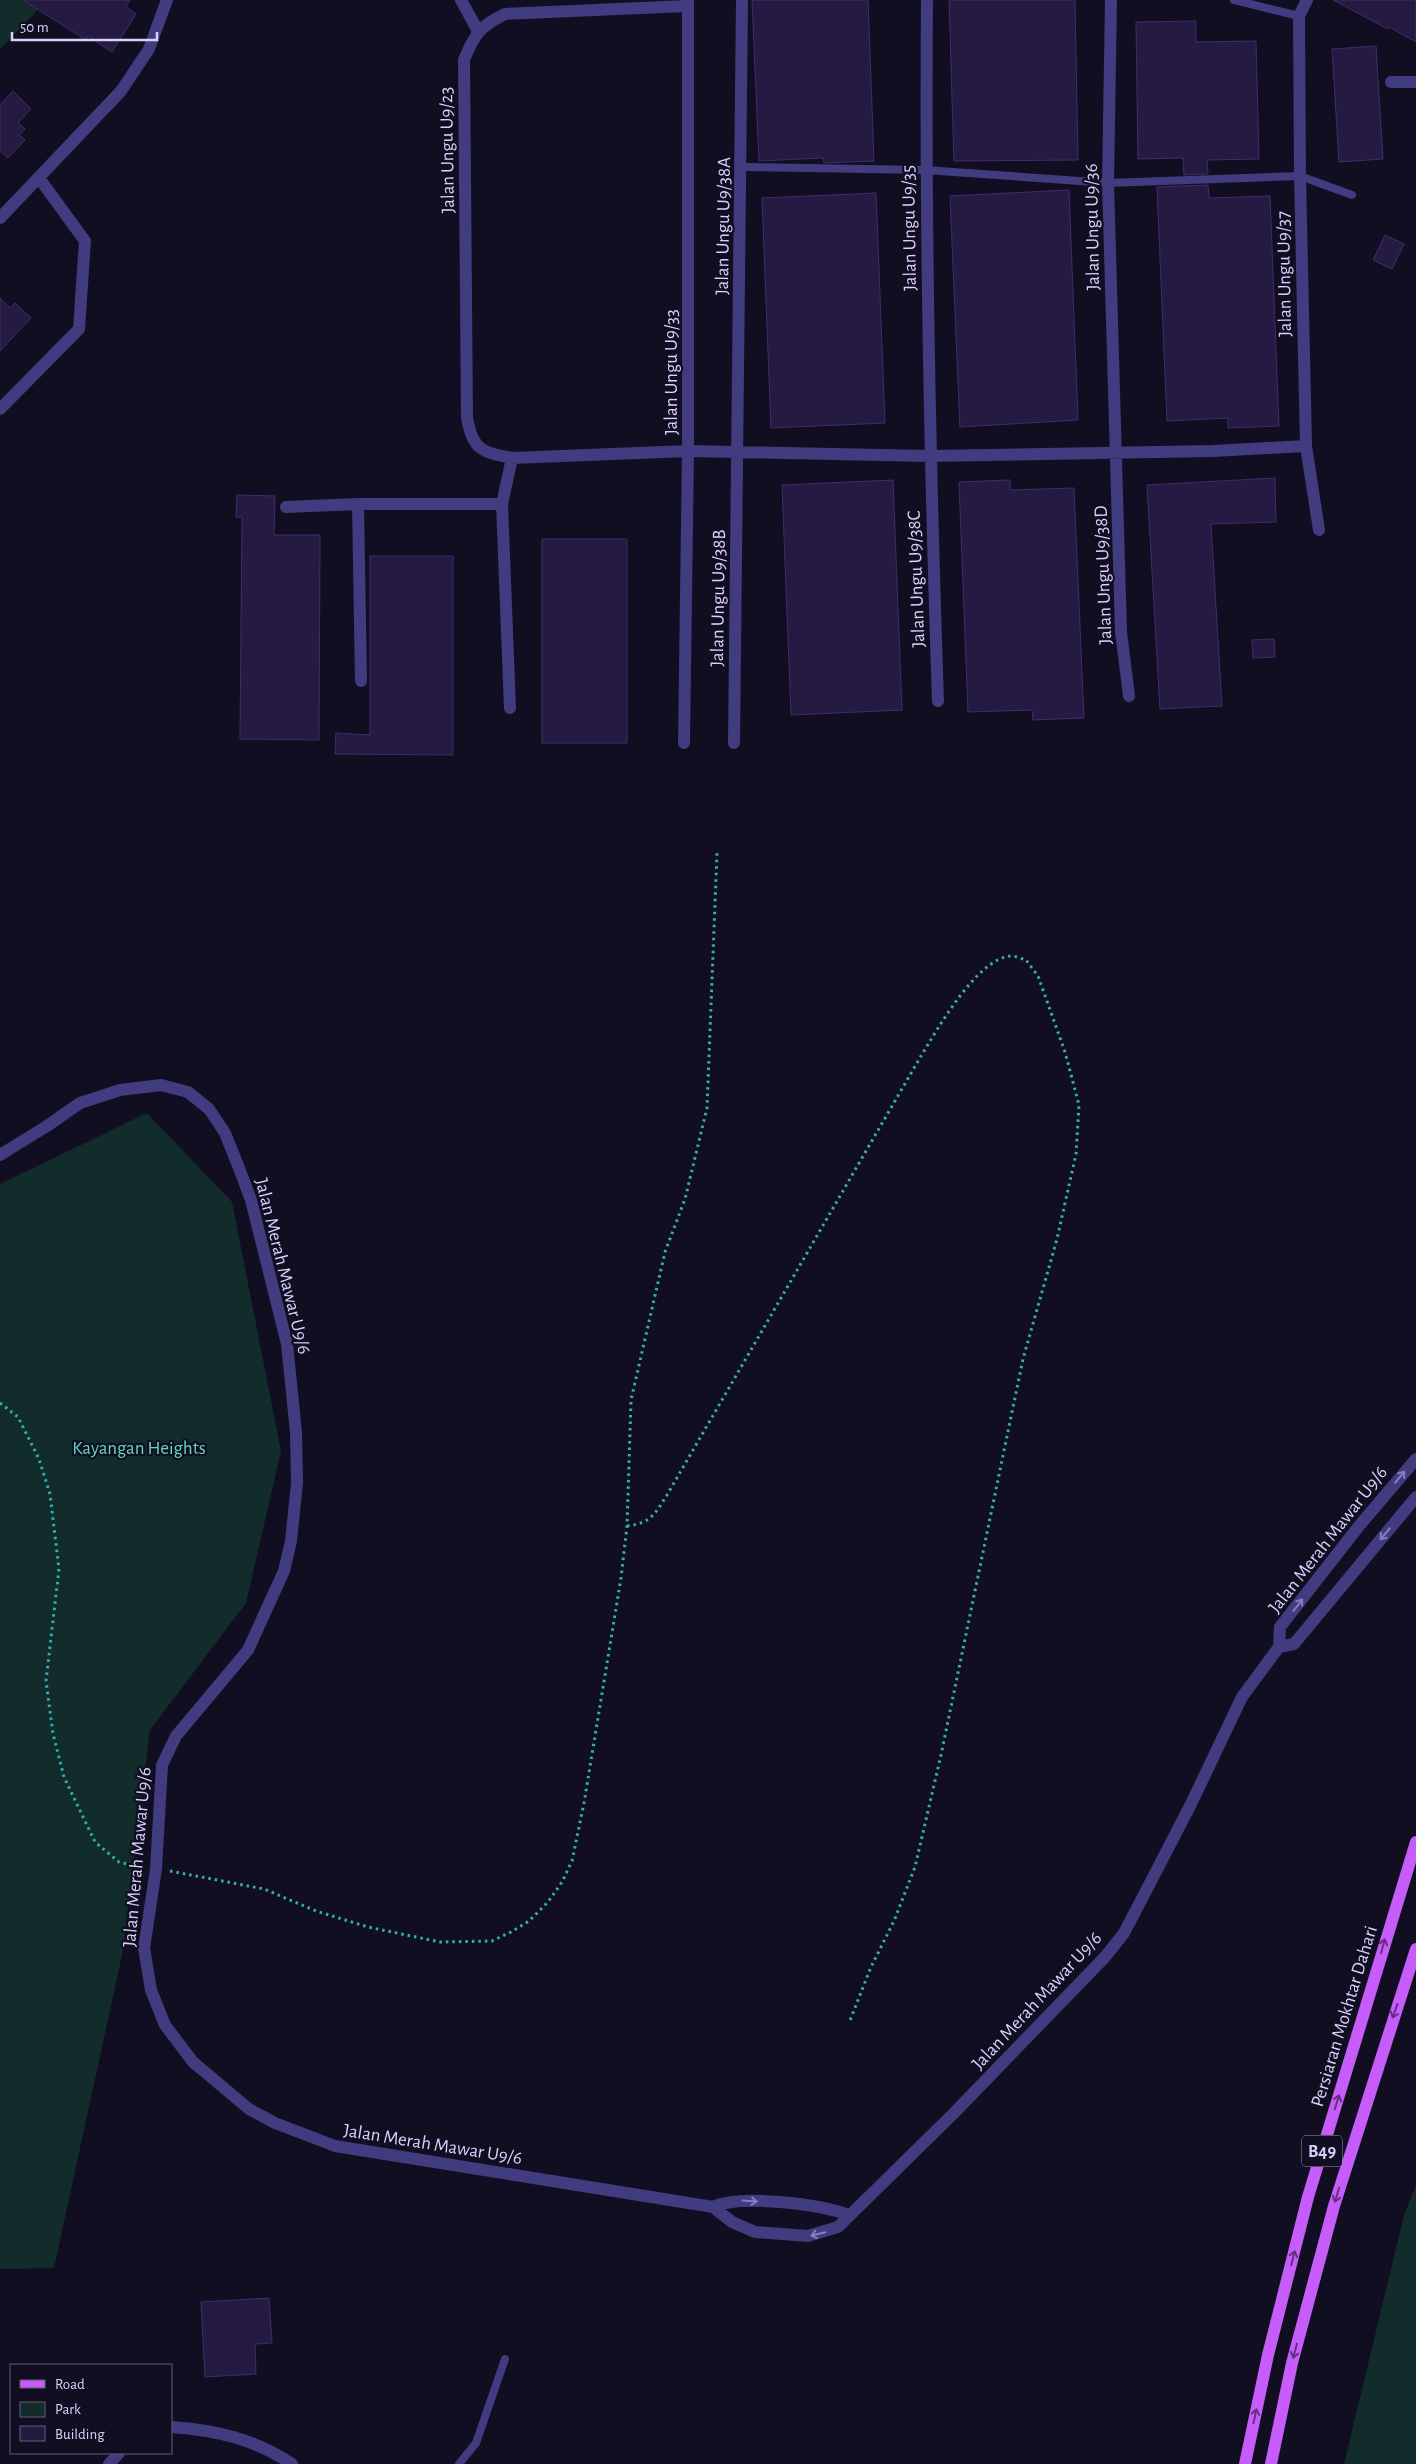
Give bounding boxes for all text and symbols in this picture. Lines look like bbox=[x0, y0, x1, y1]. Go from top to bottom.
scale bar bbox=[12, 10, 158, 42]
text: 50 m bbox=[20, 20, 49, 35]
street label: Jalan Ungu U9/23 bbox=[437, 86, 458, 213]
street label: Jalan Ungu U9/38A bbox=[713, 157, 734, 295]
street label: Jalan Ungu U9/36 bbox=[1082, 163, 1103, 291]
street label: Jalan Ungu U9/35 bbox=[899, 165, 920, 291]
street label: Jalan Ungu U9/37 bbox=[1274, 211, 1295, 337]
street label: Jalan Ungu U9/33 bbox=[662, 309, 681, 435]
street label: Jalan Ungu U9/38D bbox=[1092, 505, 1115, 645]
street label: Jalan Ungu U9/38C bbox=[905, 510, 928, 648]
street label: Jalan Ungu U9/38B bbox=[708, 529, 729, 667]
street label: Jalan Merah Mawar U9/6 bbox=[251, 1176, 314, 1356]
park label: Kayangan Heights bbox=[72, 1439, 206, 1458]
street label: Jalan Merah Mawar U9/6 bbox=[1265, 1463, 1391, 1617]
one-way arrow bbox=[1394, 1471, 1405, 1484]
one-way arrow bbox=[1379, 1527, 1390, 1540]
one-way arrow bbox=[1293, 1598, 1304, 1611]
street label: Jalan Merah Mawar U9/6 bbox=[120, 1766, 155, 1948]
street label: Persiaran Mokhtar Dahari bbox=[1308, 1924, 1381, 2109]
street label: Jalan Merah Mawar U9/6 bbox=[969, 1928, 1106, 2074]
one-way arrow bbox=[1379, 1939, 1389, 1955]
one-way arrow bbox=[1390, 2003, 1399, 2019]
one-way arrow bbox=[1333, 2095, 1342, 2110]
street label: Jalan Merah Mawar U9/6 bbox=[342, 2121, 523, 2168]
road number: B49 bbox=[1302, 2136, 1342, 2166]
one-way arrow bbox=[1332, 2186, 1342, 2202]
one-way arrow bbox=[742, 2196, 758, 2205]
one-way arrow bbox=[811, 2230, 827, 2239]
one-way arrow bbox=[1289, 2251, 1298, 2267]
one-way arrow bbox=[1289, 2343, 1299, 2359]
legend bbox=[10, 2364, 172, 2454]
text: Road bbox=[55, 2377, 85, 2392]
text: Park bbox=[55, 2402, 81, 2417]
one-way arrow bbox=[1251, 2409, 1260, 2425]
text: Building bbox=[55, 2427, 105, 2442]

